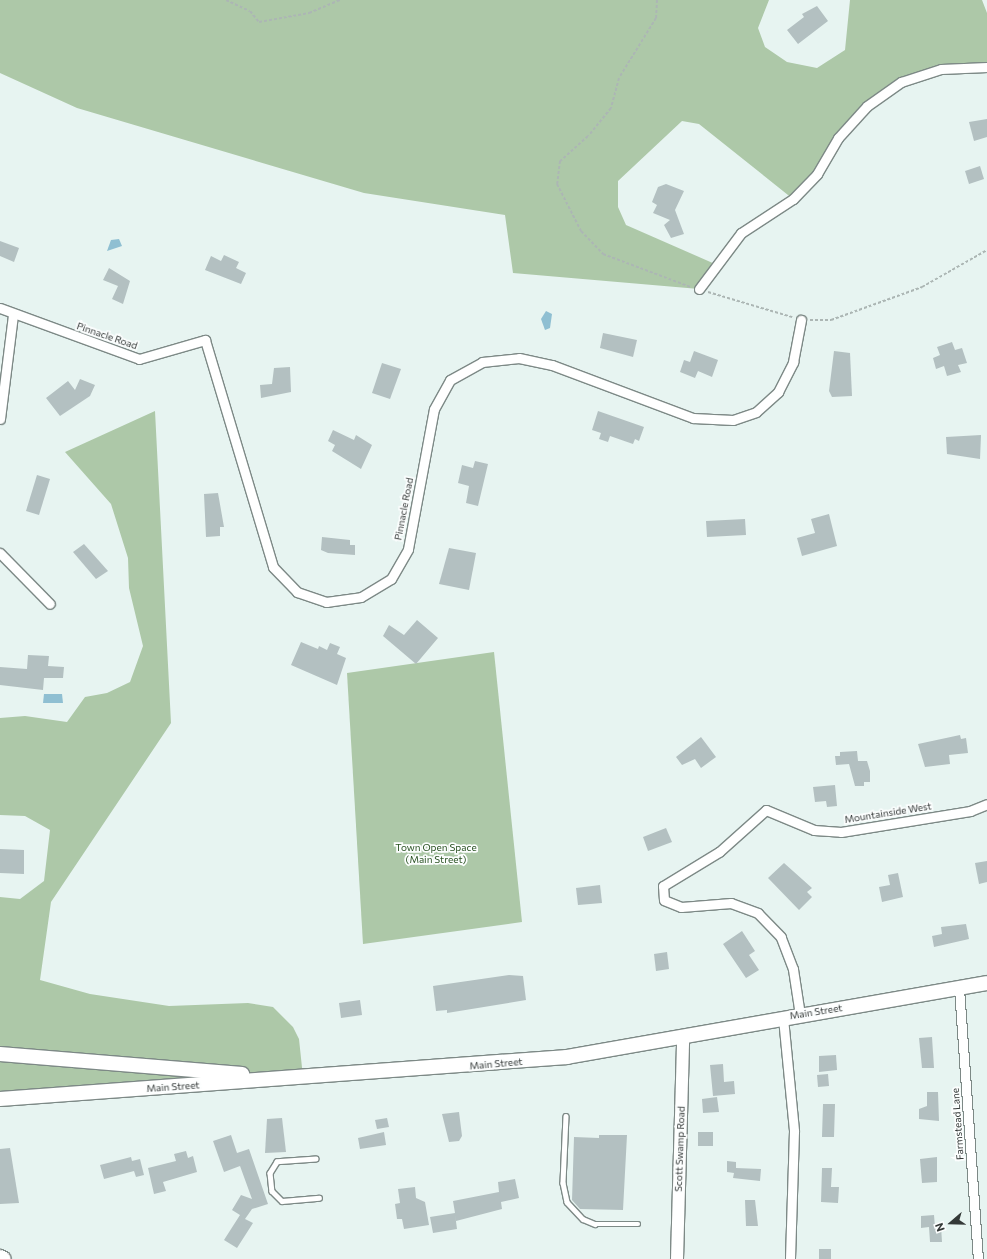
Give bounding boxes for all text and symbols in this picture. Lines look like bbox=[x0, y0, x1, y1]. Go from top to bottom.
street label: Pinnacle Road bbox=[75, 320, 139, 352]
street label: Pinnacle Road bbox=[392, 477, 416, 541]
street label: Mountainside West bbox=[844, 800, 932, 826]
park label: Town Open Space (Main Street) bbox=[395, 841, 477, 864]
street label: Main Street bbox=[789, 1002, 843, 1022]
street label: Main Street bbox=[469, 1056, 523, 1072]
street label: Main Street bbox=[146, 1079, 200, 1095]
street label: Farmstead Lane bbox=[949, 1088, 967, 1160]
street label: Scott Swamp Road bbox=[673, 1106, 687, 1192]
north arrow bbox=[931, 1203, 971, 1243]
text: N bbox=[932, 1221, 947, 1233]

